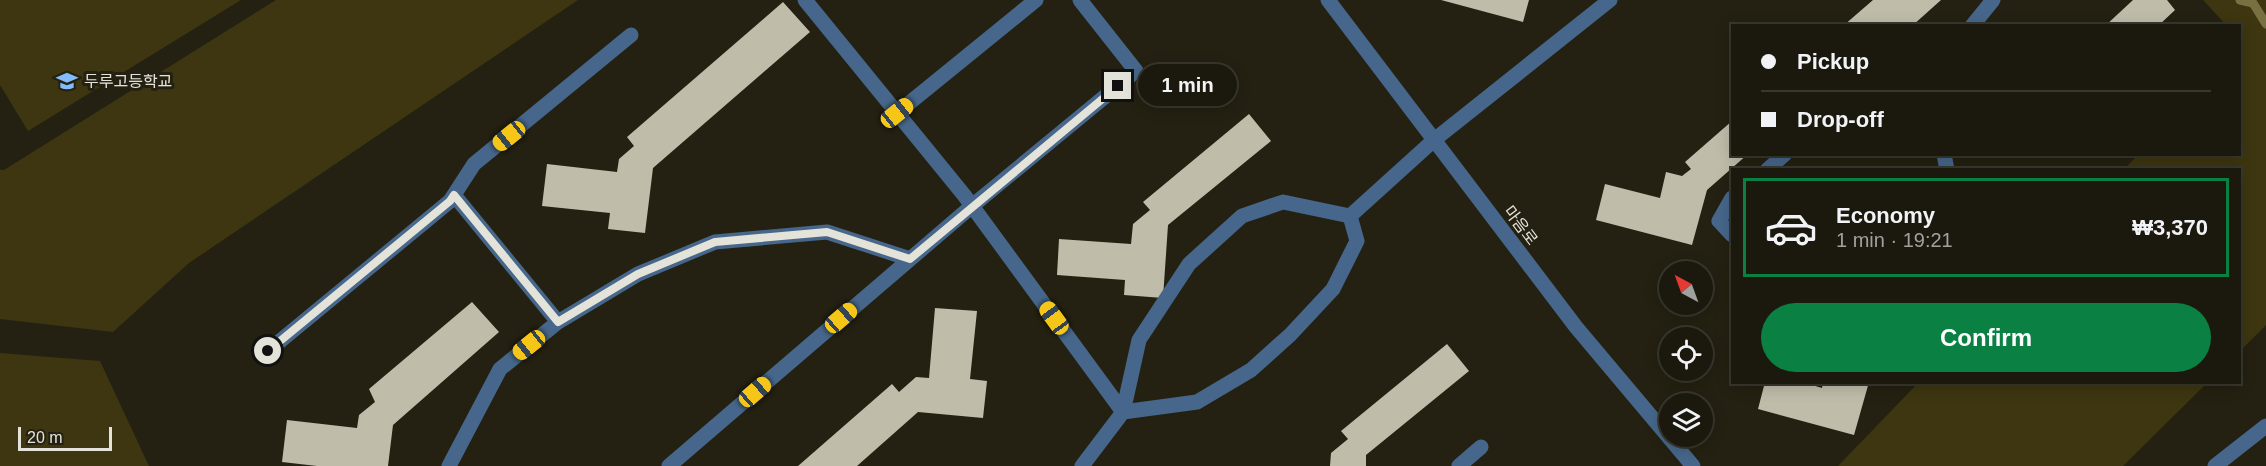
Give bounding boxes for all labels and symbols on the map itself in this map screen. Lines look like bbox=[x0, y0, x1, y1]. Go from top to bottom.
callout: 1 min bbox=[1139, 65, 1238, 107]
school or university icon: 두루고등학교 bbox=[55, 69, 79, 93]
route end bbox=[1104, 72, 1131, 99]
place label: 두루고등학교 bbox=[84, 73, 172, 90]
car bbox=[877, 95, 917, 131]
car bbox=[489, 118, 529, 154]
street label: 마음로 bbox=[1501, 203, 1541, 248]
north arrow bbox=[1659, 261, 1713, 315]
car bbox=[1036, 298, 1072, 338]
car bbox=[822, 299, 860, 337]
car bbox=[509, 327, 549, 363]
route start bbox=[254, 337, 281, 364]
car bbox=[736, 373, 774, 411]
scale bar bbox=[18, 424, 112, 452]

